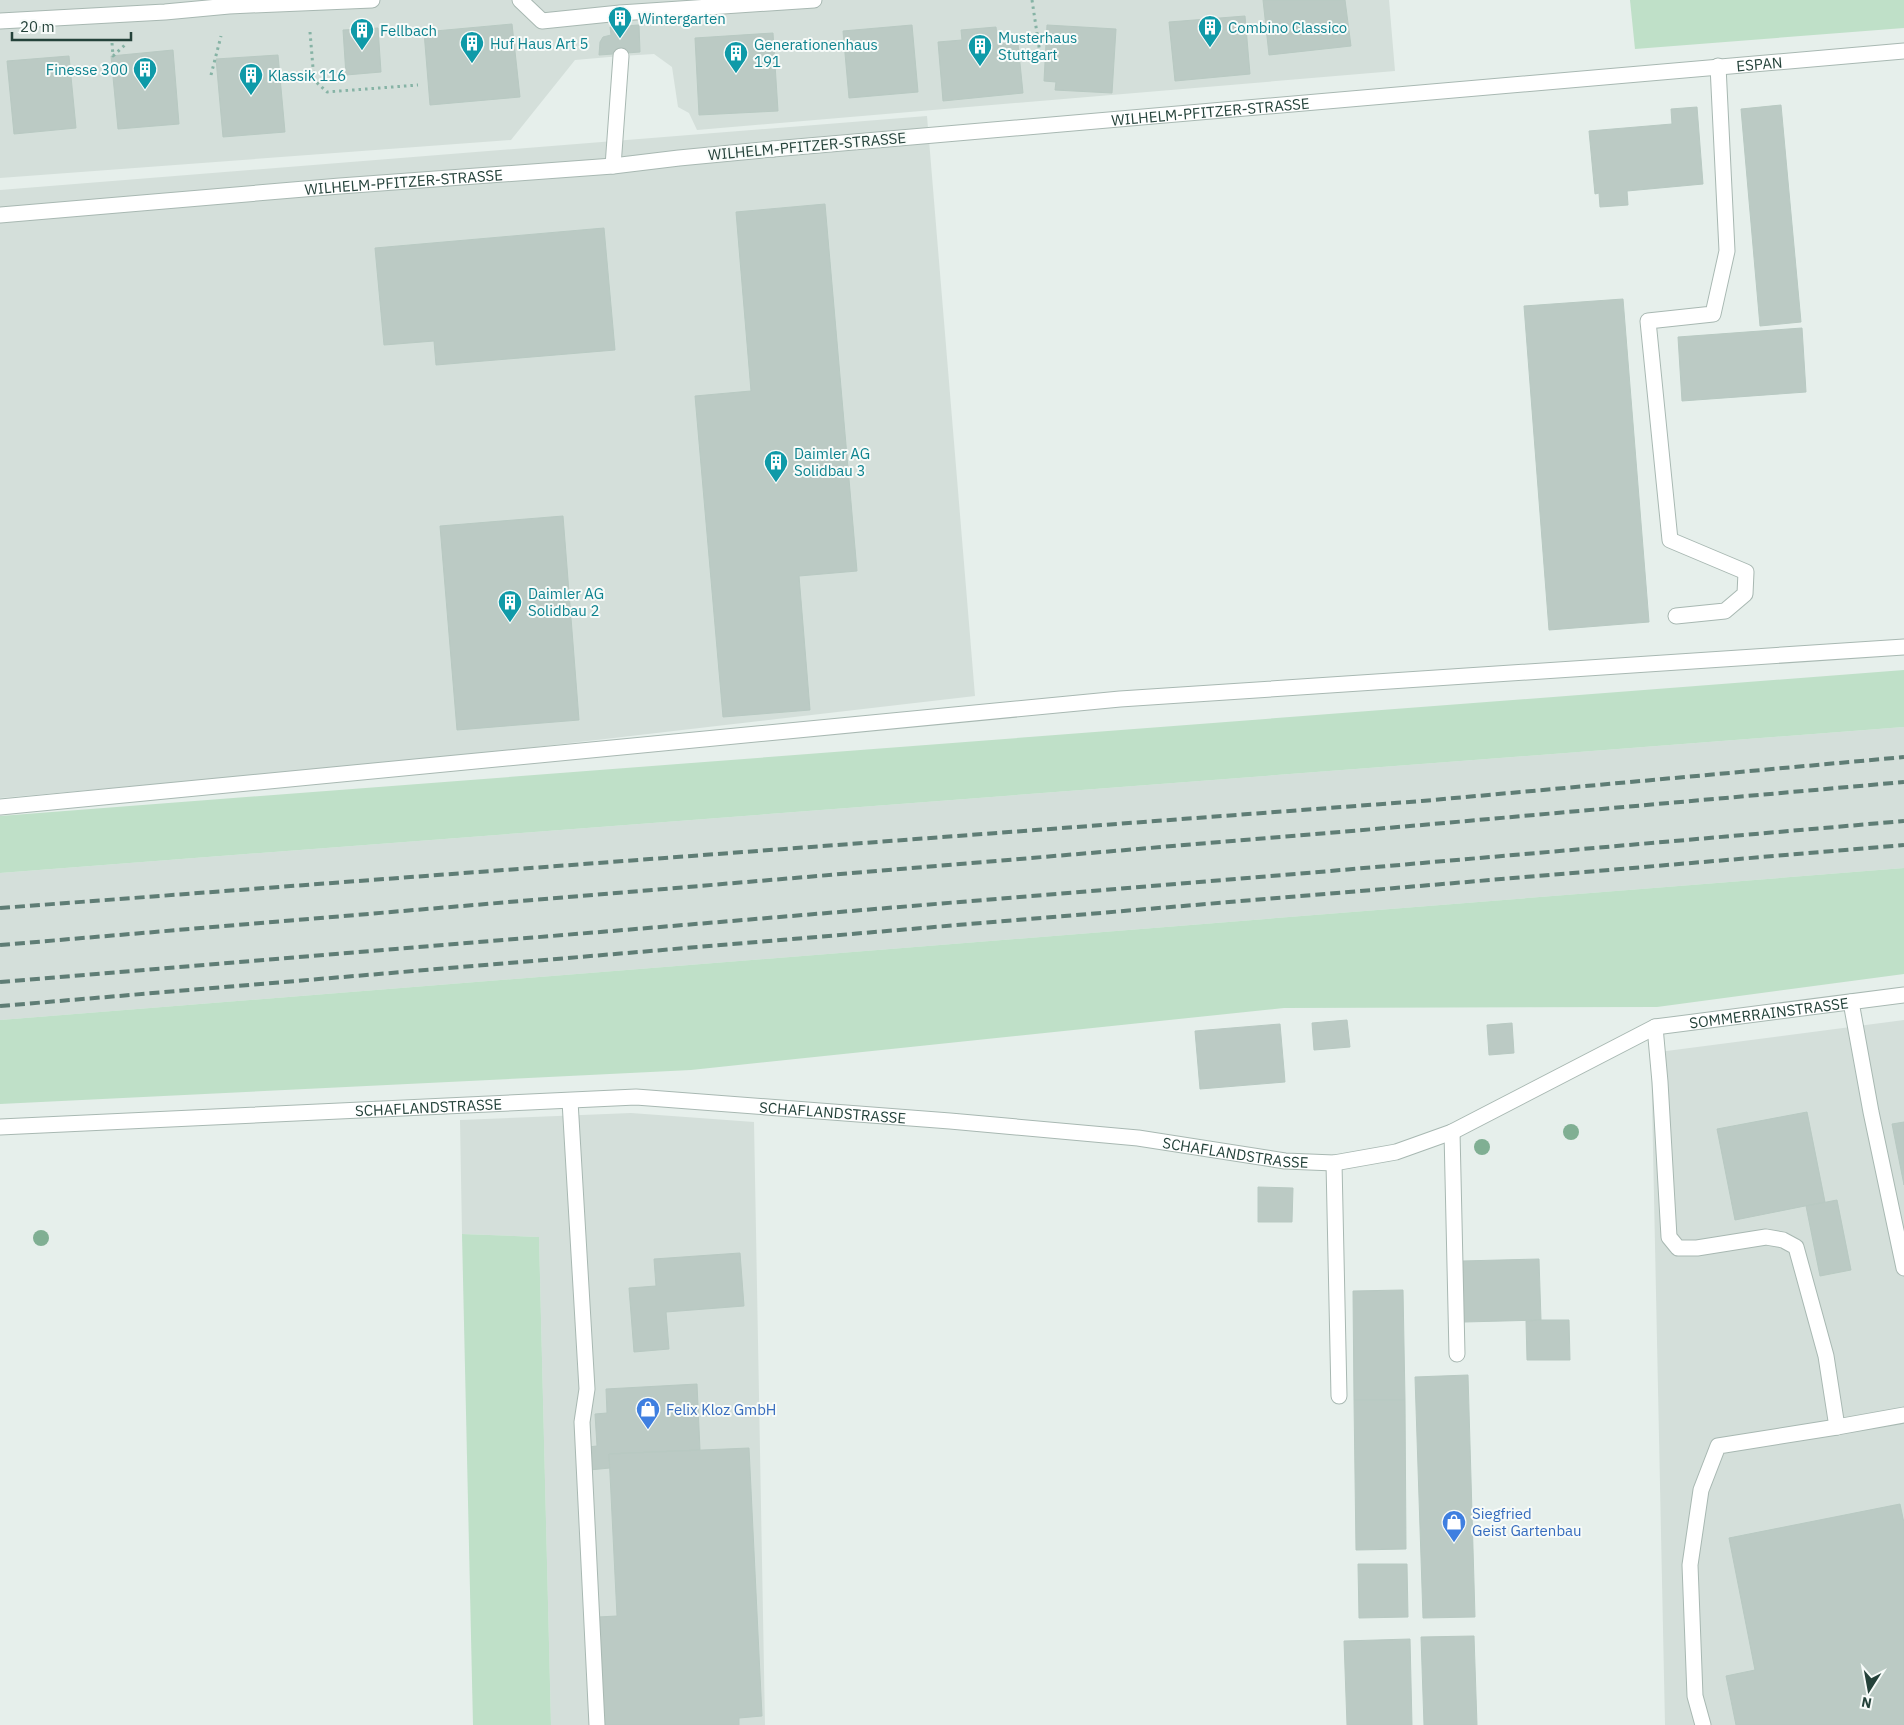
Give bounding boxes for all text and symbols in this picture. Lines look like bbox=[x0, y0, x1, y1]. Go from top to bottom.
building icon: Wintergarten bbox=[607, 5, 633, 39]
place label: Wintergarten bbox=[638, 9, 726, 28]
scale bar bbox=[12, 10, 131, 42]
building icon: Combino Classico bbox=[1197, 14, 1223, 48]
text: 20 m bbox=[20, 17, 55, 36]
building icon: Fellbach bbox=[349, 17, 375, 51]
place label: Combino Classico bbox=[1228, 18, 1347, 37]
place label: Fellbach bbox=[380, 21, 437, 40]
place label: Musterhaus Stuttgart bbox=[998, 28, 1077, 64]
building icon: Huf Haus Art 5 bbox=[459, 30, 485, 64]
building icon: Musterhaus Stuttgart bbox=[967, 33, 993, 67]
place label: Huf Haus Art 5 bbox=[490, 34, 589, 53]
place label: Generationenhaus 191 bbox=[754, 35, 878, 71]
building icon: Generationenhaus 191 bbox=[723, 40, 749, 74]
street label: ESPAN bbox=[1736, 52, 1783, 75]
building icon: Finesse 300 bbox=[132, 56, 158, 90]
place label: Finesse 300 bbox=[46, 60, 128, 79]
building icon: Klassik 116 bbox=[238, 62, 264, 96]
place label: Klassik 116 bbox=[268, 66, 346, 85]
street label: WILHELM-PFITZER-STRASSE bbox=[1110, 93, 1310, 129]
street label: WILHELM-PFITZER-STRASSE bbox=[707, 128, 907, 164]
street label: WILHELM-PFITZER-STRASSE bbox=[304, 165, 503, 198]
place label: Daimler AG Solidbau 3 bbox=[794, 444, 870, 480]
building icon: Daimler AG Solidbau 3 bbox=[763, 449, 789, 483]
place label: Daimler AG Solidbau 2 bbox=[528, 584, 604, 620]
building icon: Daimler AG Solidbau 2 bbox=[497, 589, 523, 623]
street label: SOMMERRAINSTRASSE bbox=[1688, 993, 1850, 1032]
street label: SCHAFLANDSTRASSE bbox=[355, 1094, 502, 1120]
street label: SCHAFLANDSTRASSE bbox=[759, 1097, 907, 1127]
street label: SCHAFLANDSTRASSE bbox=[1161, 1132, 1309, 1171]
shop icon: Felix Kloz GmbH bbox=[635, 1396, 661, 1430]
place label: Felix Kloz GmbH bbox=[666, 1400, 776, 1419]
place label: Siegfried Geist Gartenbau bbox=[1472, 1504, 1582, 1540]
shop icon: Siegfried Geist Gartenbau bbox=[1441, 1509, 1467, 1543]
north arrow bbox=[1844, 1665, 1894, 1715]
text: N bbox=[1860, 1693, 1873, 1713]

